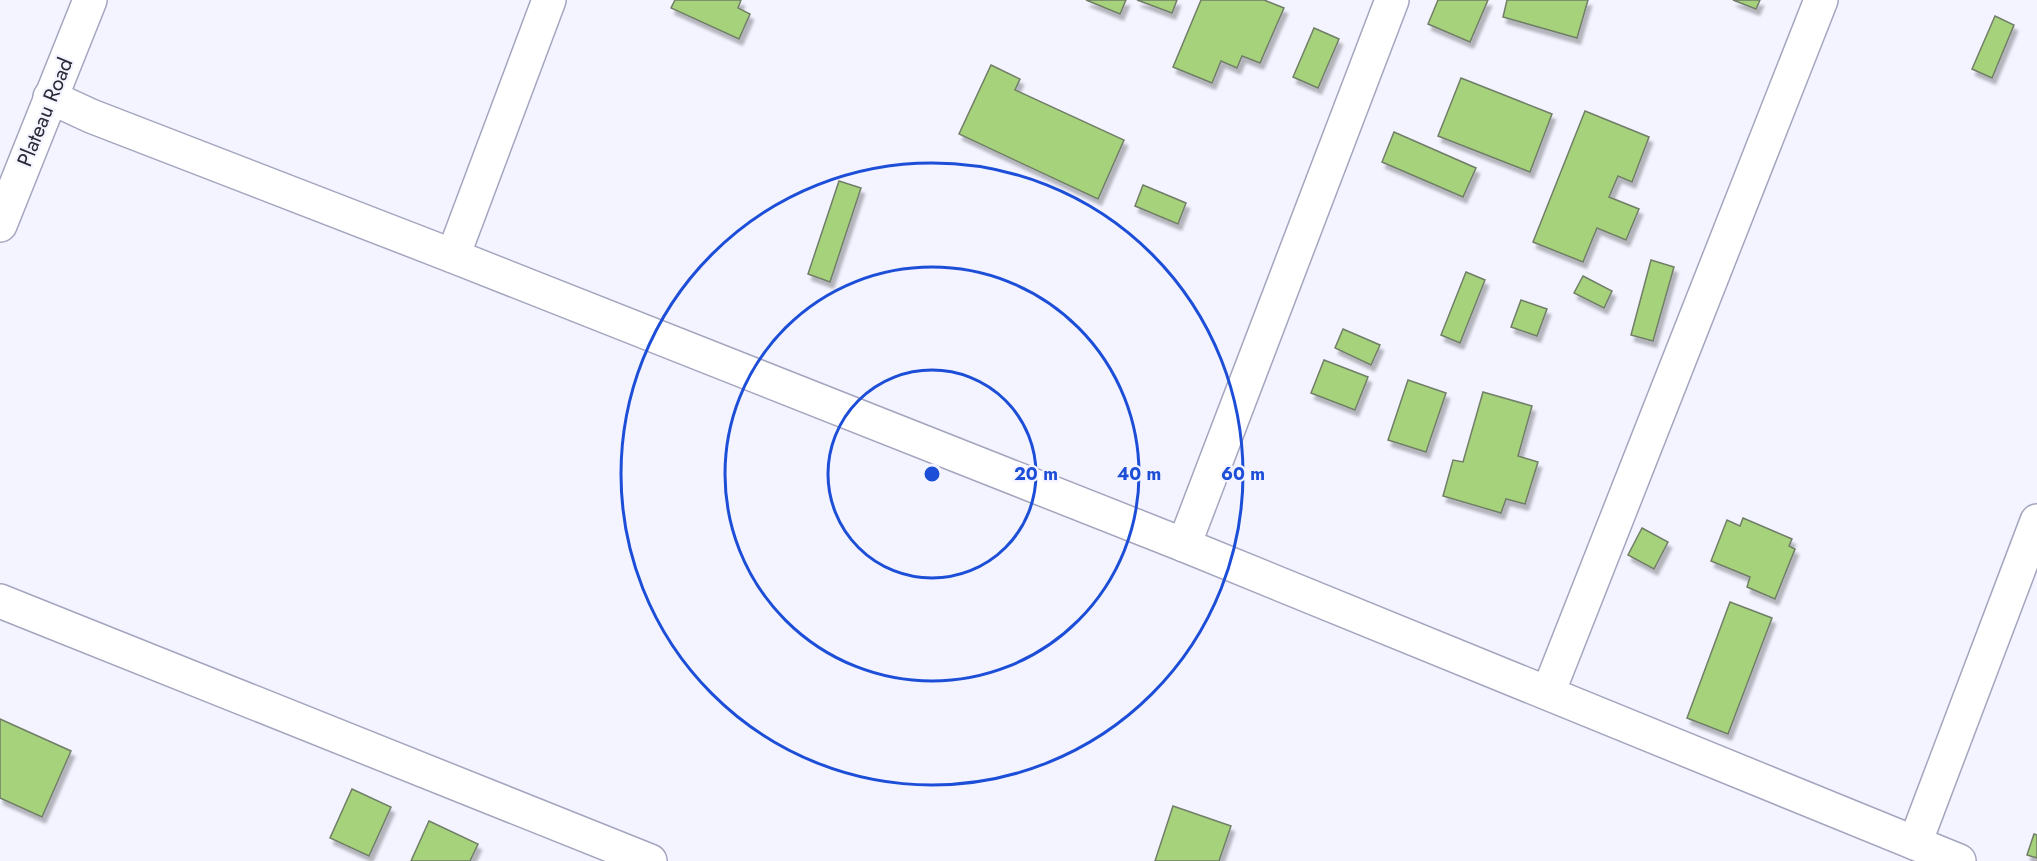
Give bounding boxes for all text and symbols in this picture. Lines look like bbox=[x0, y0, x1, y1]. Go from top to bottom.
street label: Plateau Road bbox=[10, 53, 80, 171]
text: 20 m bbox=[1014, 461, 1058, 487]
text: 40 m bbox=[1117, 461, 1161, 487]
text: 60 m bbox=[1221, 461, 1265, 487]
centre of rings bbox=[922, 464, 942, 484]

